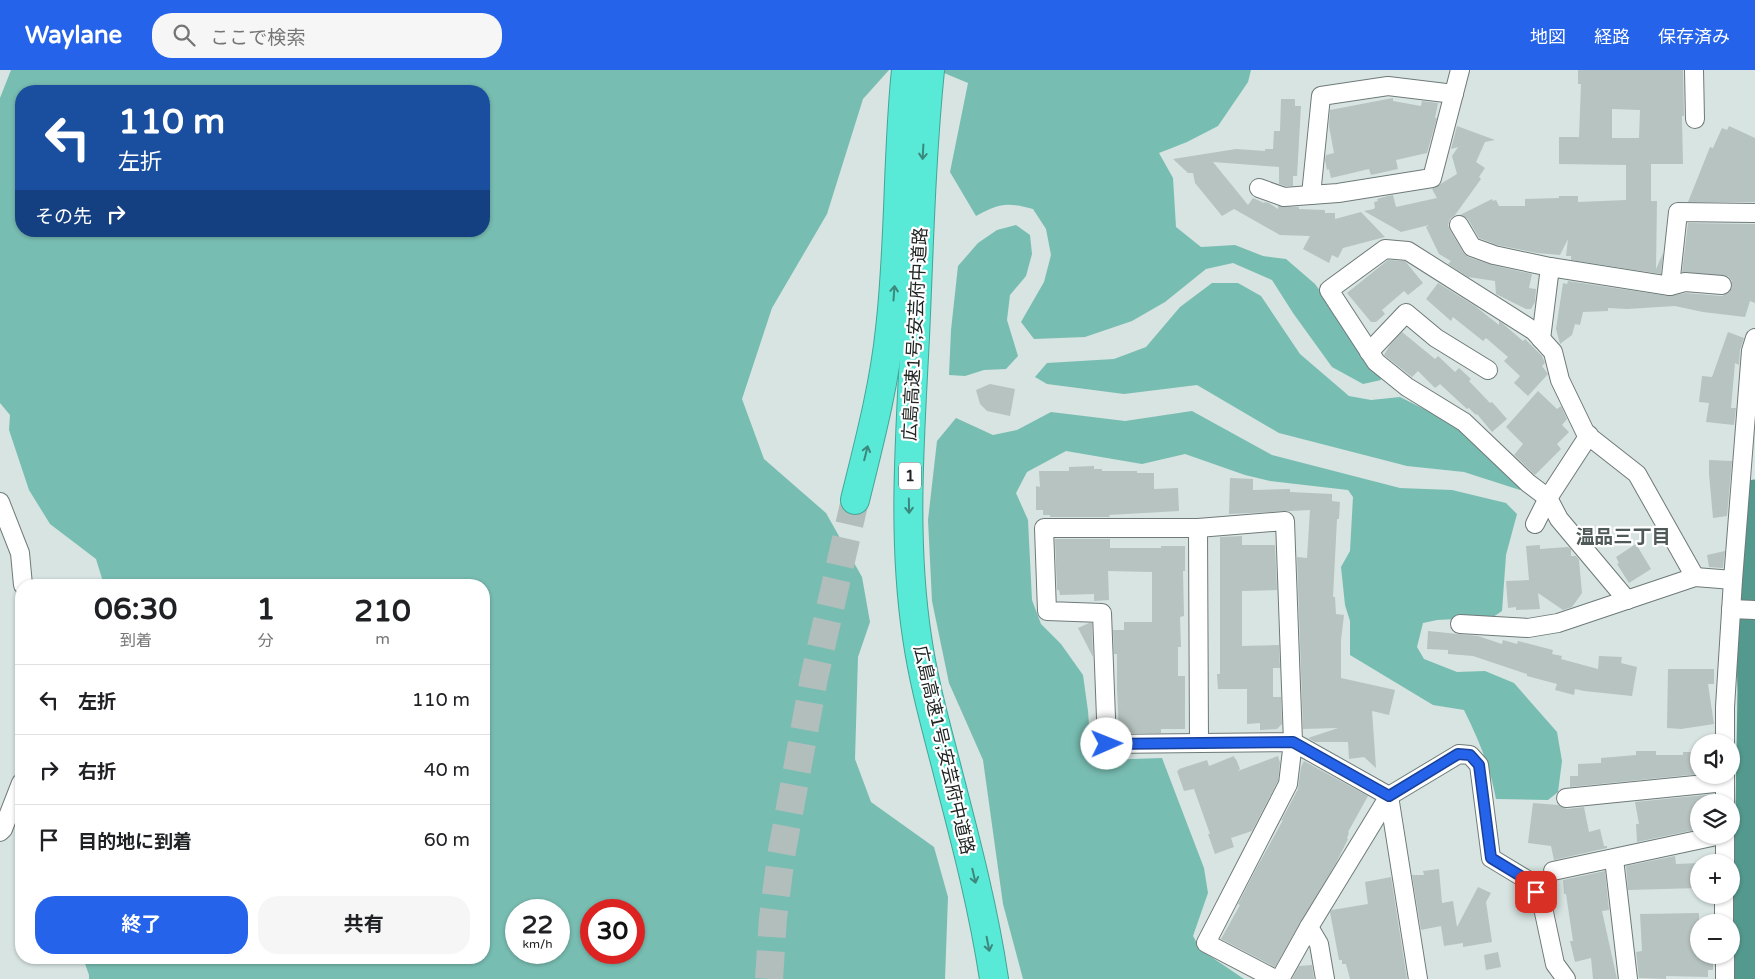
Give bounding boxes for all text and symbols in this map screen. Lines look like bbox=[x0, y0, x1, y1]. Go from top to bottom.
search box bbox=[152, 13, 502, 58]
text: Waylane bbox=[25, 21, 122, 50]
icon: search bbox=[170, 21, 198, 49]
text: 地図 bbox=[1530, 26, 1566, 48]
text: 経路 bbox=[1594, 26, 1630, 48]
text: 保存済み bbox=[1658, 26, 1730, 48]
text: ここで検索 bbox=[210, 27, 305, 49]
text: 110 m bbox=[118, 101, 225, 143]
icon: left bbox=[35, 105, 100, 170]
one-way arrow bbox=[919, 143, 928, 159]
text: 左折 bbox=[118, 149, 162, 175]
icon: right bbox=[102, 200, 130, 228]
text: その先 bbox=[35, 206, 92, 228]
street label: 広島高速1号;安芸府中道路 bbox=[898, 227, 932, 441]
one-way arrow bbox=[889, 285, 898, 301]
one-way arrow bbox=[862, 445, 871, 461]
road number: 1 bbox=[899, 462, 921, 490]
one-way arrow bbox=[905, 498, 914, 514]
district label: 温品三丁目 bbox=[1575, 526, 1671, 548]
text: 06:30 bbox=[94, 591, 177, 628]
text: 1 bbox=[256, 591, 275, 628]
text: 210 bbox=[354, 593, 411, 630]
text: m bbox=[375, 629, 390, 649]
text: 到着 bbox=[120, 631, 152, 651]
text: 分 bbox=[258, 631, 274, 651]
street label: 広島高速1号;安芸府中道路 bbox=[909, 643, 979, 857]
icon: left bbox=[35, 686, 63, 714]
text: 110 m bbox=[412, 689, 470, 711]
text: 左折 bbox=[78, 691, 116, 713]
position arrow bbox=[1080, 717, 1132, 769]
map controls bbox=[1690, 734, 1740, 964]
button: sound bbox=[1690, 734, 1740, 784]
icon: right bbox=[35, 756, 63, 784]
text: 40 m bbox=[424, 759, 470, 781]
text: 右折 bbox=[78, 761, 116, 783]
button: layers bbox=[1690, 794, 1740, 844]
icon: arrive bbox=[35, 826, 63, 854]
text: 60 m bbox=[424, 829, 470, 851]
text: 目的地に到着 bbox=[78, 831, 192, 853]
button: + bbox=[1690, 854, 1740, 904]
one-way arrow bbox=[970, 868, 979, 884]
pin bbox=[1515, 871, 1557, 913]
icon: arrive bbox=[1522, 878, 1550, 906]
button: 終了 bbox=[35, 896, 248, 954]
button: 共有 bbox=[258, 896, 470, 954]
speed limit sign: 30 bbox=[580, 899, 645, 964]
text: 22 bbox=[522, 910, 553, 940]
button: − bbox=[1690, 914, 1740, 964]
one-way arrow bbox=[984, 935, 994, 951]
text: km/h bbox=[522, 937, 553, 951]

